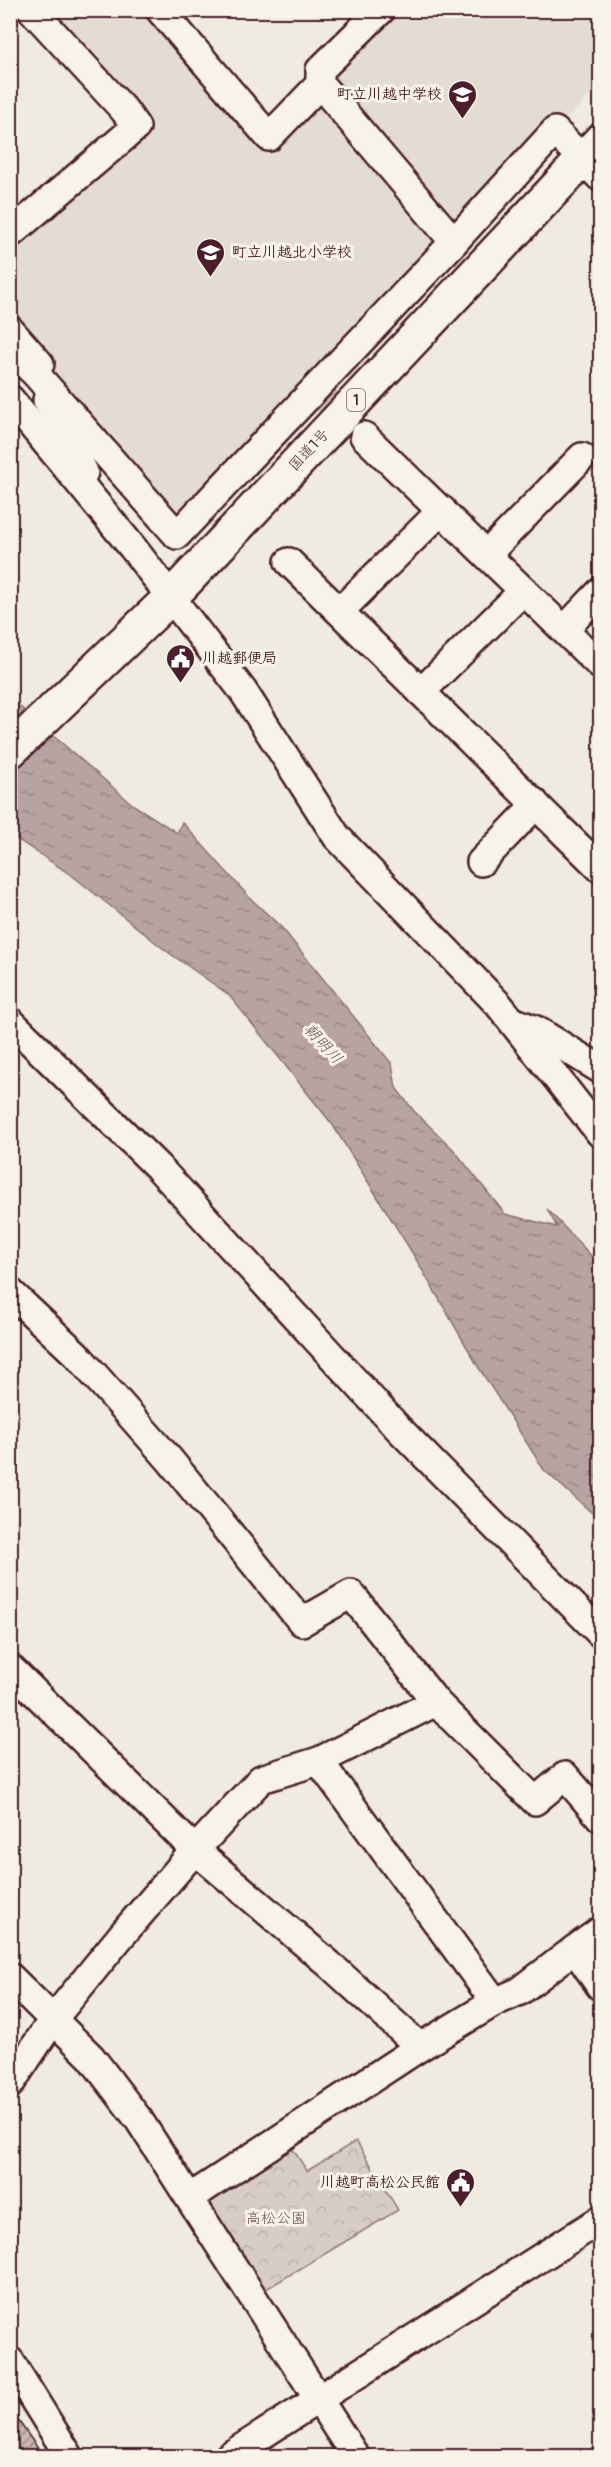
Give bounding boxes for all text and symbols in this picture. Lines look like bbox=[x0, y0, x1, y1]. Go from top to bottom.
school or university icon: 町立川越中学校 bbox=[447, 78, 479, 120]
place label: 町立川越中学校 bbox=[337, 85, 442, 104]
school or university icon: 町立川越北小学校 bbox=[195, 236, 227, 278]
place label: 町立川越北小学校 bbox=[232, 243, 352, 262]
road number: 1 bbox=[347, 389, 365, 411]
street label: 国道1号 bbox=[285, 425, 333, 475]
public building icon: 川越郵便局 bbox=[165, 642, 197, 684]
place label: 川越郵便局 bbox=[202, 649, 277, 668]
water label: 朝明川 bbox=[299, 1020, 347, 1068]
public building icon: 川越町高松公民館 bbox=[445, 2166, 477, 2208]
place label: 川越町高松公民館 bbox=[320, 2173, 440, 2192]
park label: 高松公園 bbox=[246, 2209, 306, 2228]

